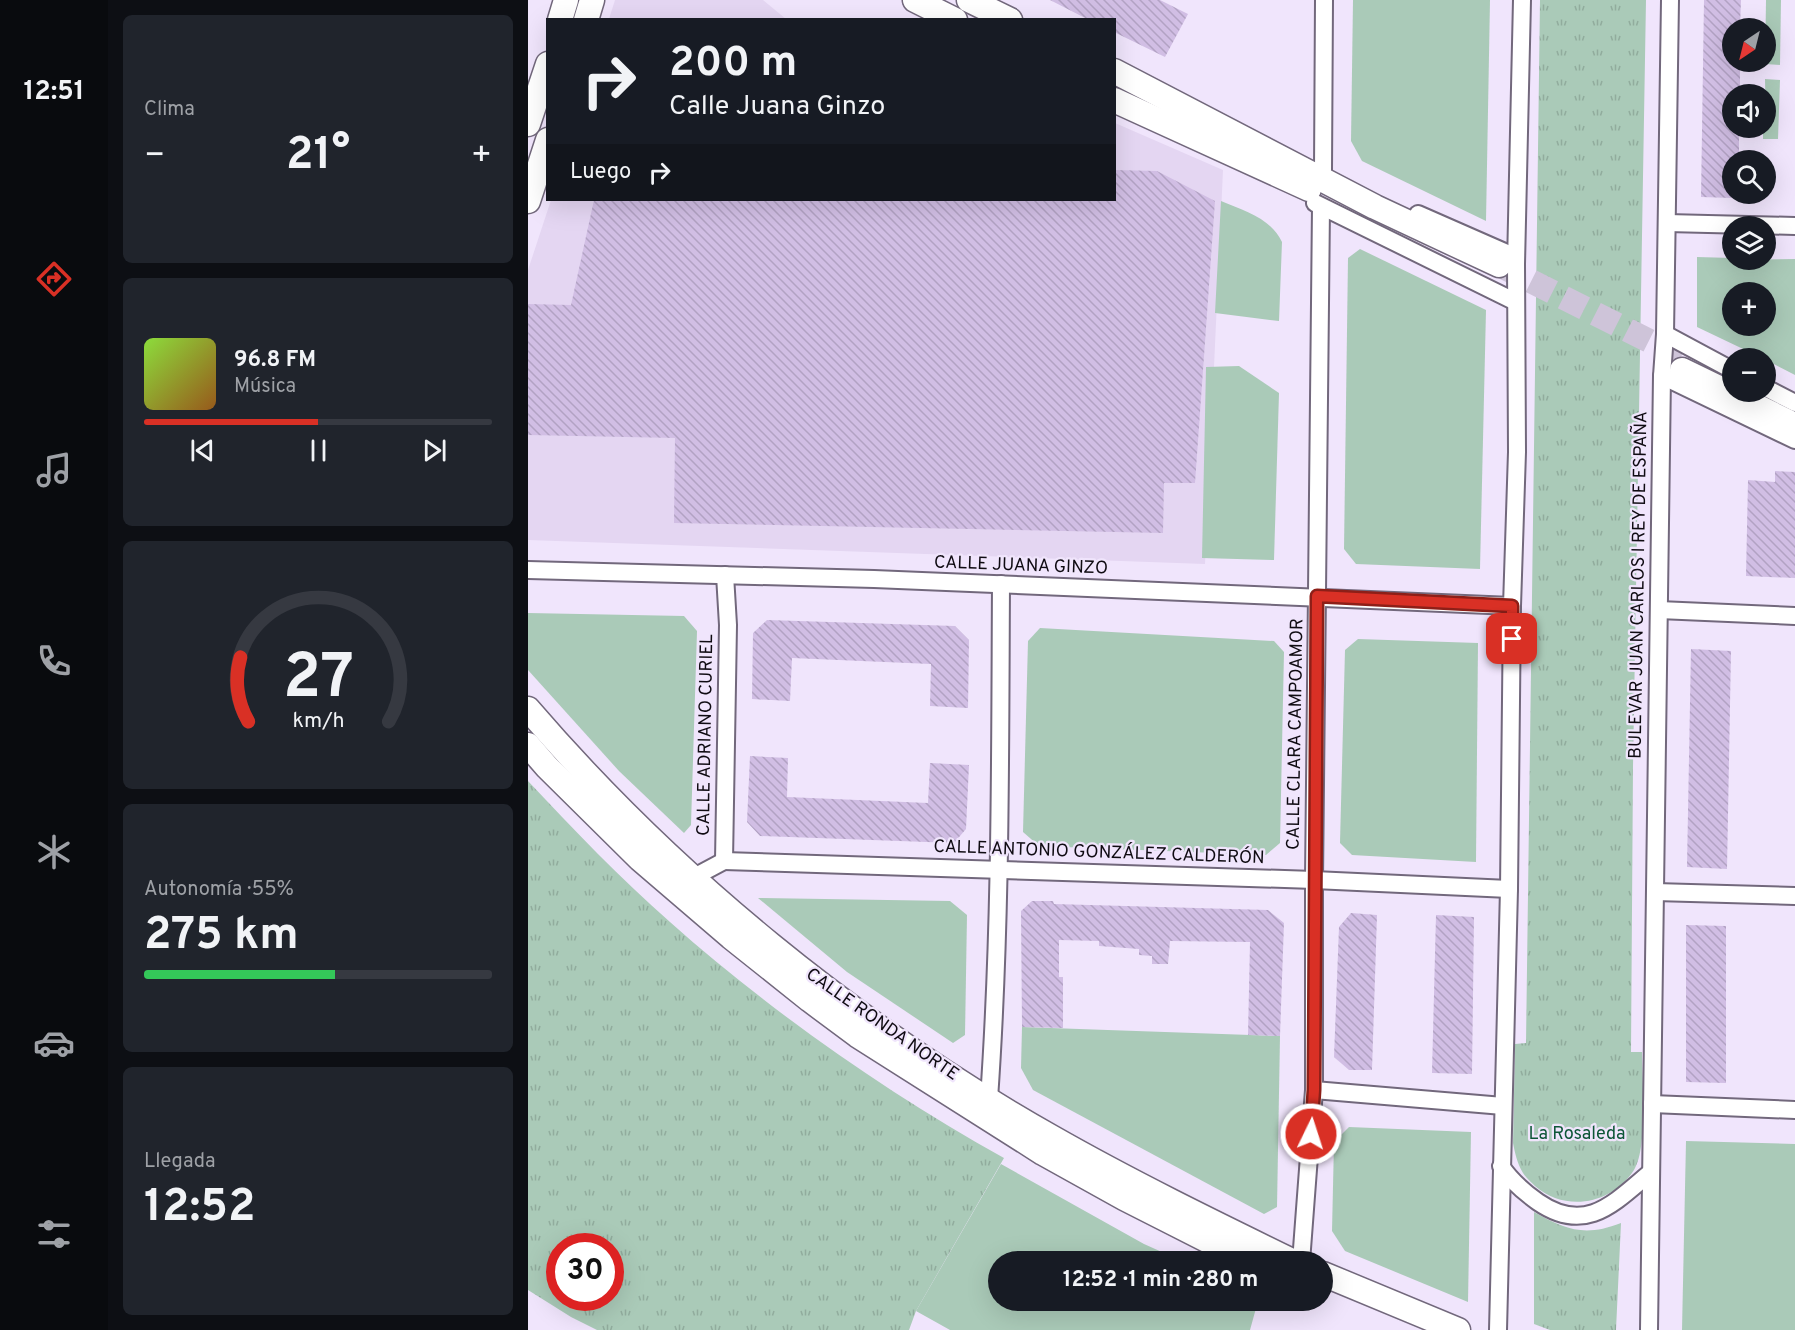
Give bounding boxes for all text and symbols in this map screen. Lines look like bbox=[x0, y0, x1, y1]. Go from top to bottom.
north arrow bbox=[1722, 18, 1776, 72]
map controls bbox=[1722, 18, 1776, 402]
text: 200 m bbox=[669, 38, 797, 91]
icon: right bbox=[570, 42, 648, 120]
text: 12:51 bbox=[23, 75, 85, 109]
button: sound bbox=[1722, 84, 1776, 138]
text: Calle Juana Ginzo bbox=[669, 90, 885, 124]
text: Clima bbox=[144, 97, 195, 123]
text: 21° bbox=[286, 128, 350, 185]
text: − bbox=[144, 136, 165, 178]
text: + bbox=[471, 136, 492, 178]
button: search bbox=[1722, 150, 1776, 204]
icon: right bbox=[643, 156, 676, 189]
text: Luego bbox=[570, 159, 631, 186]
button: layers bbox=[1722, 216, 1776, 270]
icon: directions bbox=[33, 258, 75, 300]
button: + bbox=[1722, 282, 1776, 336]
text: 96.8 FM bbox=[234, 347, 316, 374]
button: − bbox=[1722, 348, 1776, 402]
text: Música bbox=[234, 374, 296, 400]
street label: BULEVAR JUAN CARLOS I REY DE ESPAÑA bbox=[1622, 411, 1654, 759]
icon: previous bbox=[186, 434, 219, 467]
icon: pause bbox=[302, 434, 335, 467]
icon: next bbox=[418, 434, 451, 467]
icon: music bbox=[33, 449, 75, 491]
street label: CALLE JUANA GINZO bbox=[934, 551, 1108, 581]
pin bbox=[1486, 613, 1537, 664]
street label: CALLE CLARA CAMPOAMOR bbox=[1282, 618, 1310, 850]
icon: arrive bbox=[1495, 622, 1528, 655]
street label: CALLE ADRIANO CURIEL bbox=[693, 634, 719, 836]
icon: phone bbox=[33, 640, 75, 682]
text: 27 bbox=[282, 641, 354, 720]
text: km/h bbox=[292, 708, 344, 735]
icon: climate bbox=[33, 831, 75, 873]
street label: CALLE ANTONIO GONZÁLEZ CALDERÓN bbox=[933, 834, 1265, 870]
text: Autonomía · 55% bbox=[144, 877, 294, 903]
text: 275 km bbox=[144, 908, 299, 965]
street label: CALLE RONDA NORTE bbox=[801, 963, 963, 1087]
icon: car bbox=[33, 1022, 75, 1064]
position arrow bbox=[1279, 1102, 1343, 1166]
park label: La Rosaleda bbox=[1528, 1123, 1626, 1146]
text: Llegada bbox=[144, 1149, 216, 1175]
text: 12:52 bbox=[144, 1180, 255, 1237]
icon: filters bbox=[33, 1213, 75, 1255]
speed limit sign: 30 bbox=[546, 1233, 624, 1311]
text: 12:52 · 1 min · 280 m bbox=[1063, 1267, 1258, 1294]

